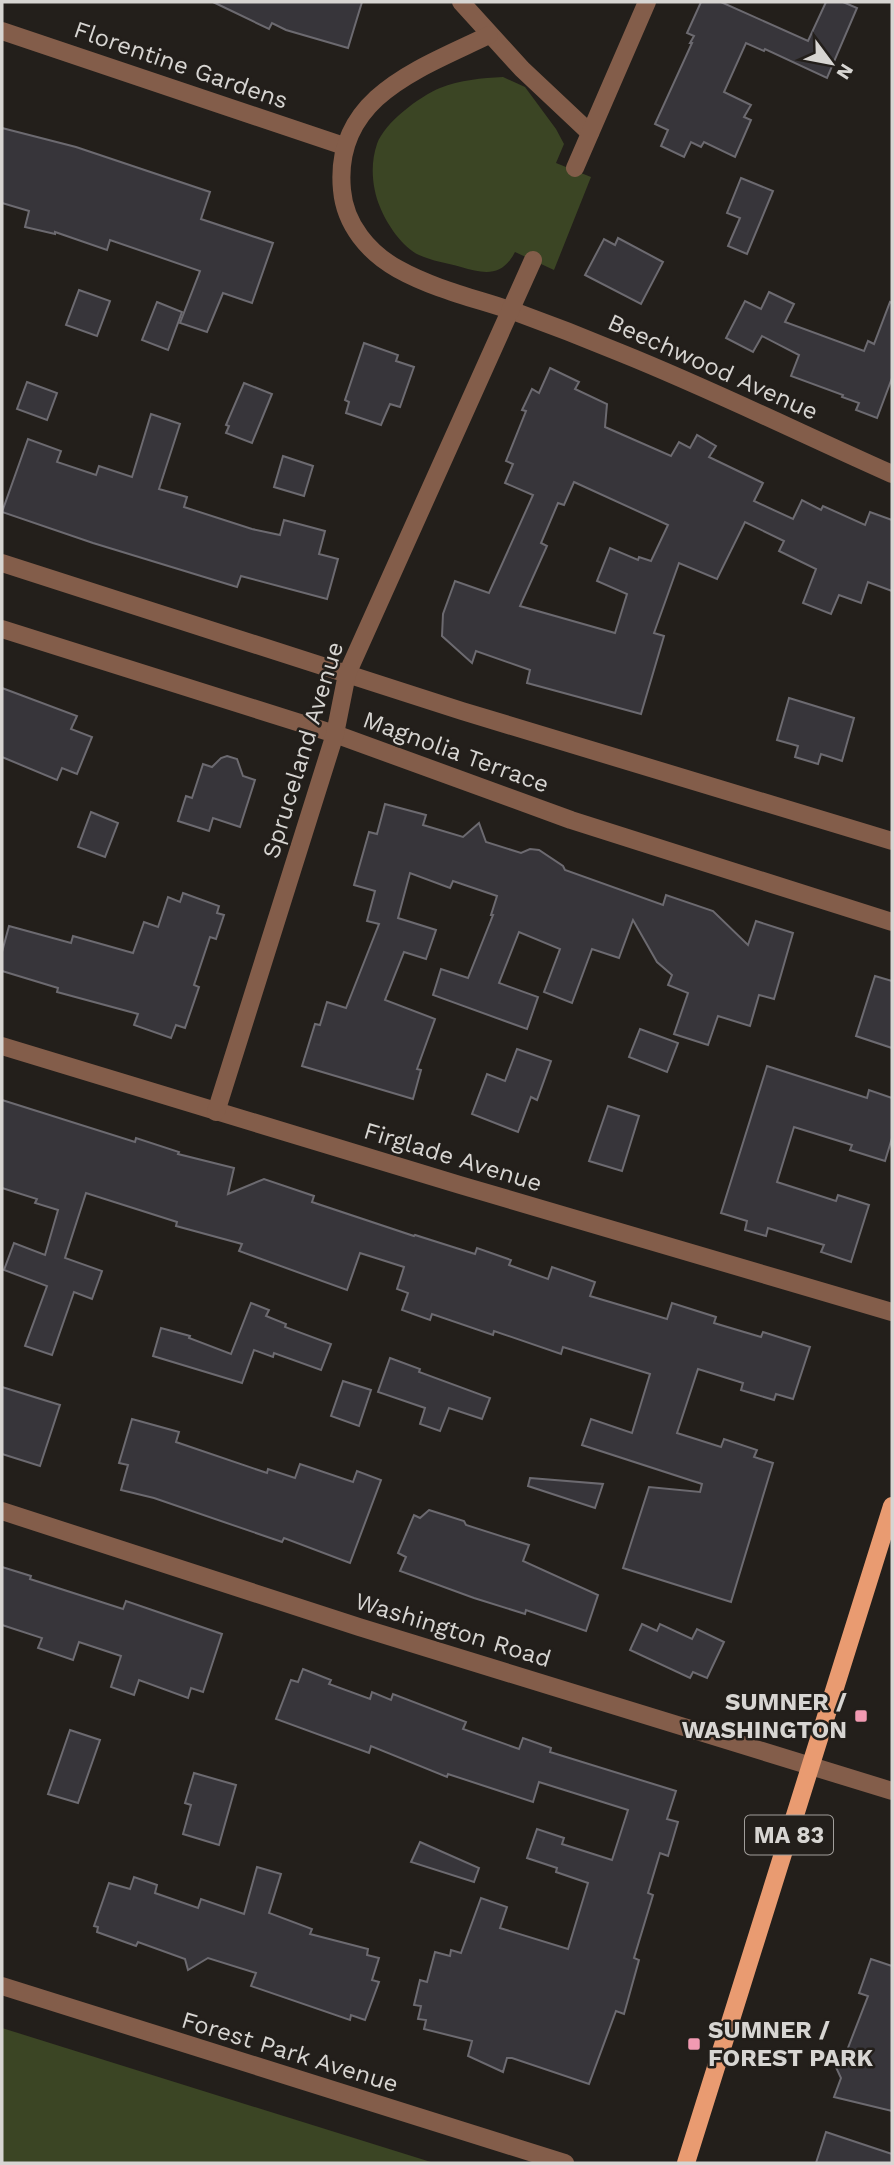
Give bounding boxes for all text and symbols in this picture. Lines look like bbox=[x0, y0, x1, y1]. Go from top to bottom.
street label: Florentine Gardens bbox=[70, 15, 292, 115]
north arrow bbox=[796, 28, 866, 98]
text: N bbox=[832, 60, 858, 84]
street label: Beechwood Avenue bbox=[604, 308, 822, 426]
street label: Spruceland Avenue bbox=[257, 638, 349, 862]
street label: Magnolia Terrace bbox=[359, 705, 553, 799]
street label: Firglade Avenue bbox=[360, 1117, 546, 1197]
street label: Washington Road bbox=[352, 1587, 554, 1673]
place label: SUMNER / WASHINGTON bbox=[682, 1688, 847, 1744]
marker: SUMNER / WASHINGTON bbox=[853, 1708, 869, 1724]
road number: MA 83 bbox=[745, 1816, 833, 1854]
street label: Forest Park Avenue bbox=[178, 2006, 402, 2098]
place label: SUMNER / FOREST PARK bbox=[708, 2016, 873, 2072]
marker: SUMNER / FOREST PARK bbox=[686, 2036, 702, 2052]

